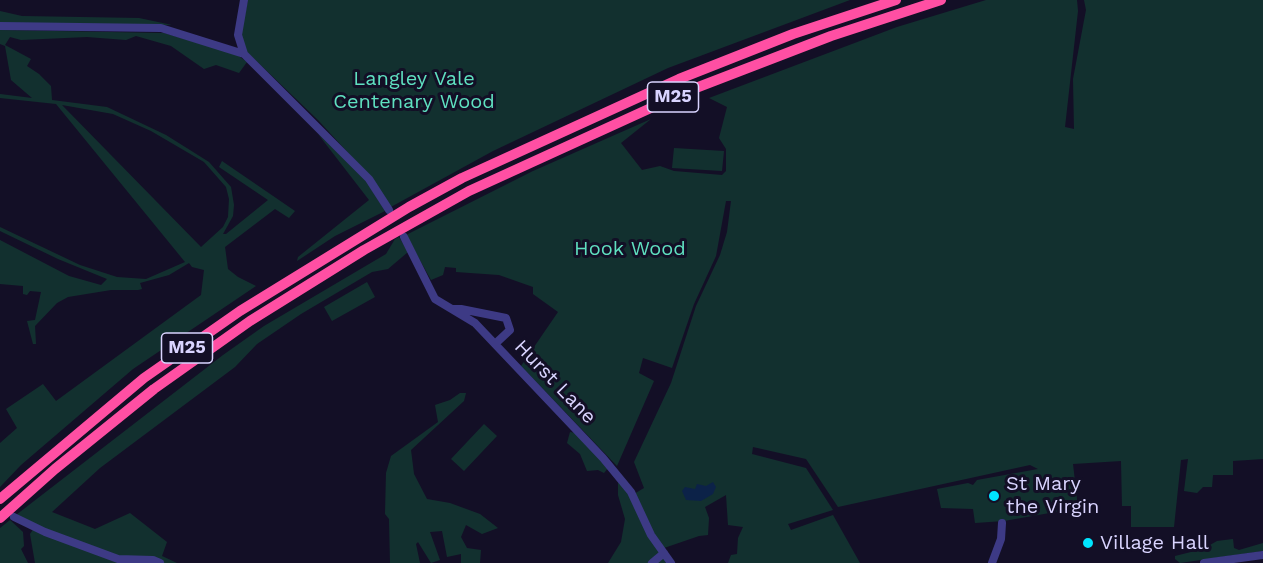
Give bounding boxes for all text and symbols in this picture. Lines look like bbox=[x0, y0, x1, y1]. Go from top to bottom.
park label: Langley Vale Centenary Wood bbox=[333, 67, 495, 114]
road number: M25 bbox=[648, 82, 698, 112]
park label: Hook Wood bbox=[574, 237, 686, 261]
road number: M25 bbox=[162, 333, 213, 363]
street label: Hurst Lane bbox=[509, 335, 601, 429]
place label: St Mary the Virgin bbox=[1006, 472, 1099, 519]
marker: St Mary the Virgin bbox=[987, 489, 1001, 503]
place label: Village Hall bbox=[1100, 531, 1209, 555]
marker: Village Hall bbox=[1081, 536, 1095, 550]

